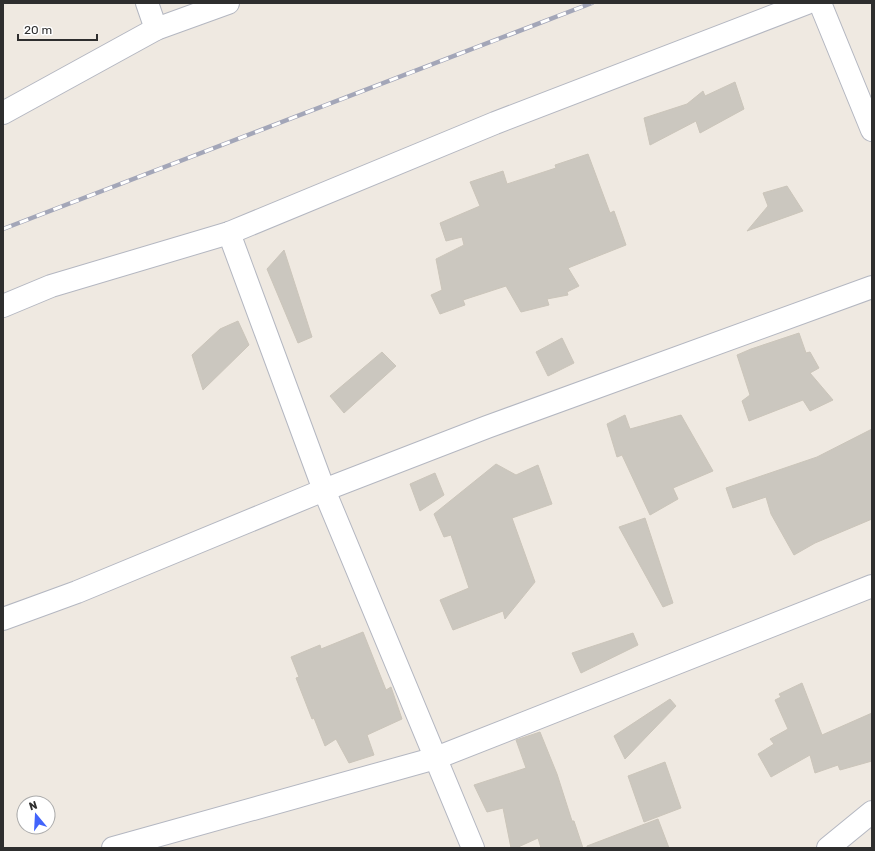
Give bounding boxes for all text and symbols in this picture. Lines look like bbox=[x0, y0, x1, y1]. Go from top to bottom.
scale bar bbox=[18, 16, 97, 42]
text: 20 m bbox=[24, 23, 52, 37]
north arrow bbox=[16, 795, 56, 835]
text: N bbox=[27, 799, 39, 813]

